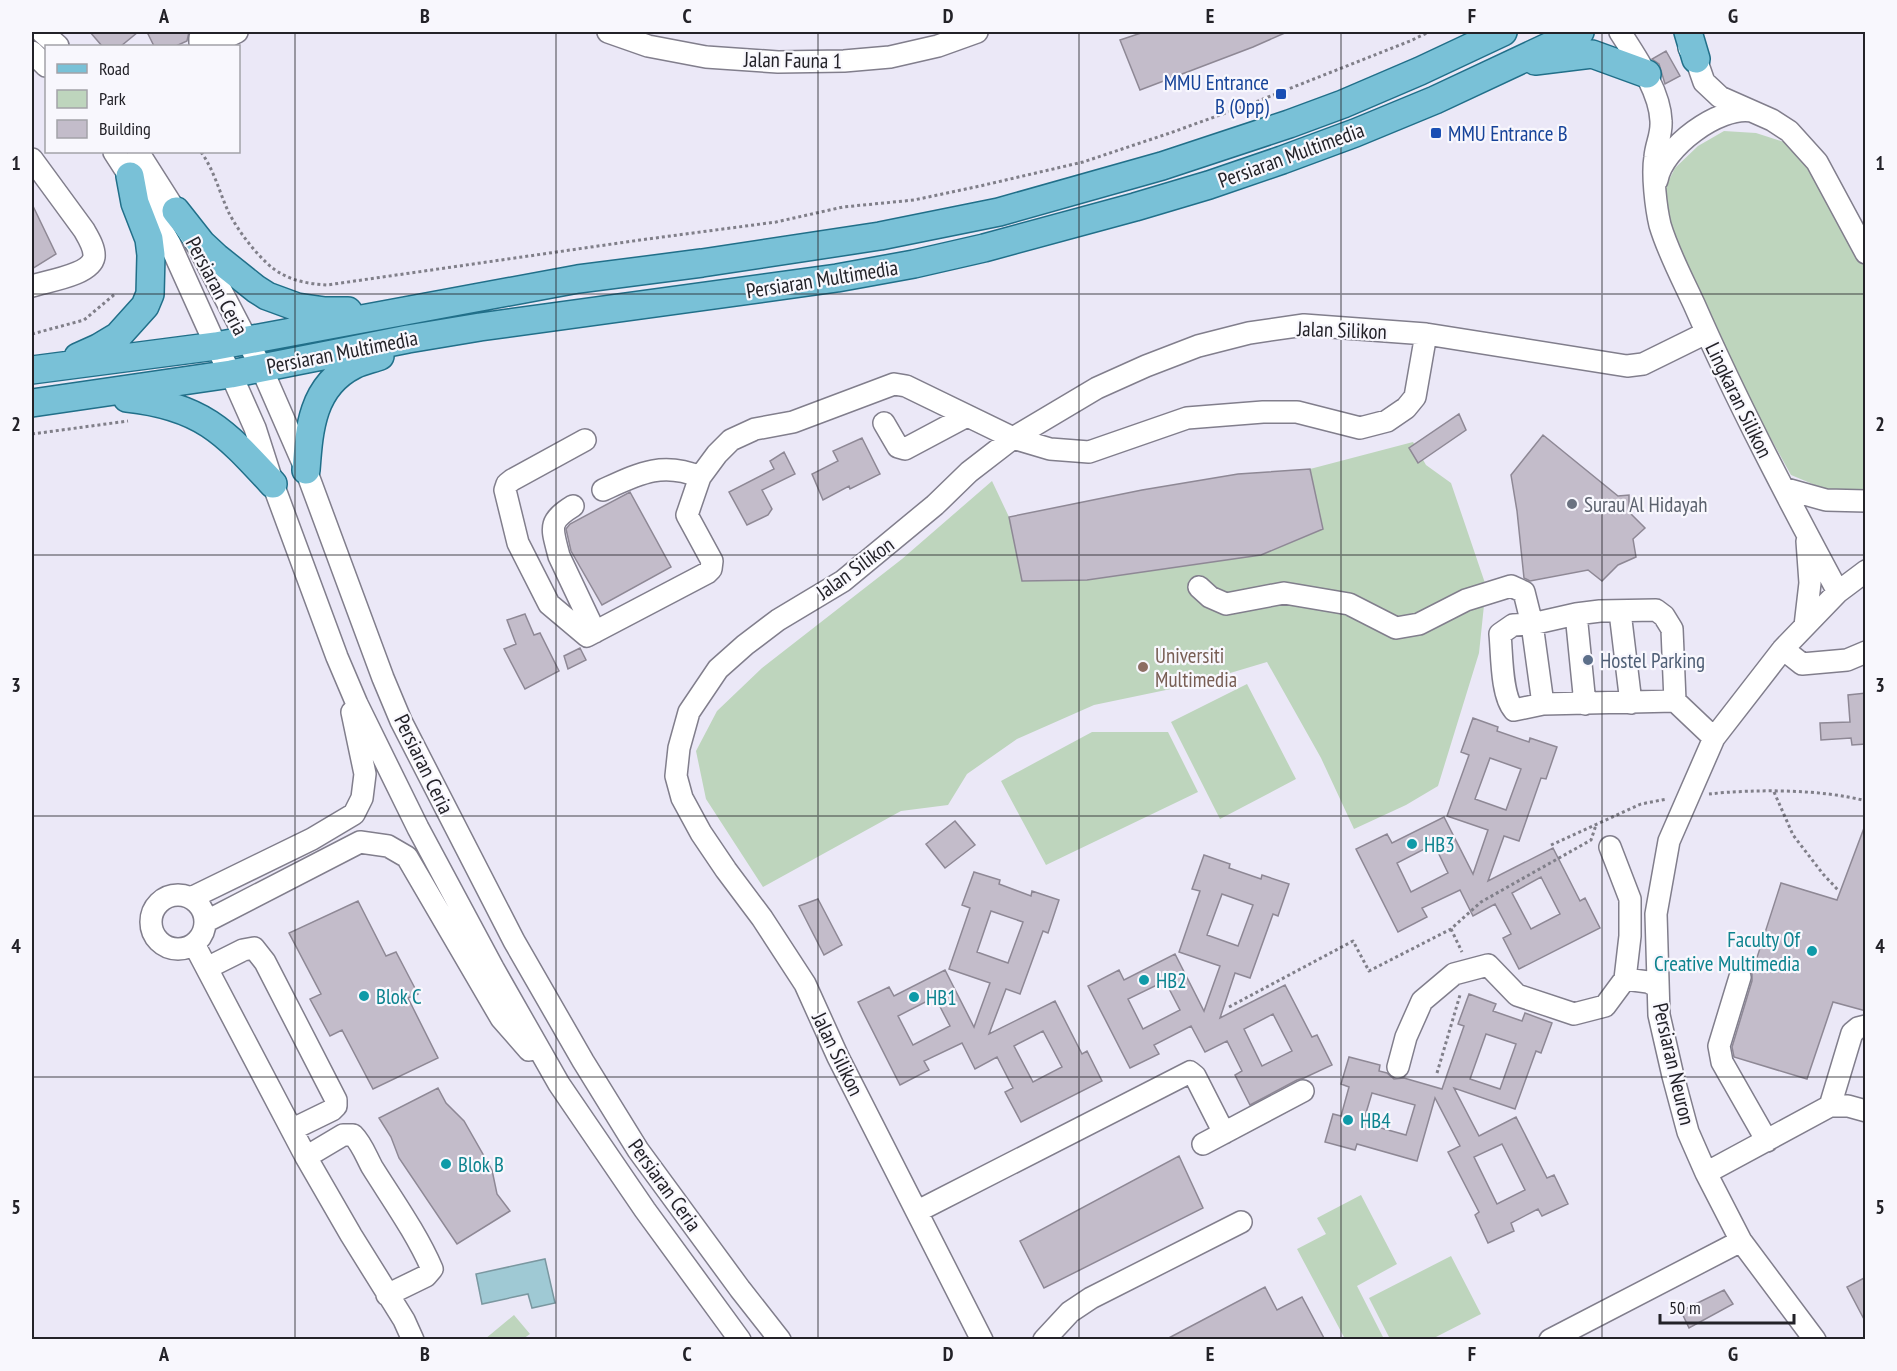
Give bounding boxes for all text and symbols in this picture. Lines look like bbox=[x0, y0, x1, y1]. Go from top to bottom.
text: A bbox=[158, 3, 170, 29]
text: B bbox=[420, 3, 430, 29]
text: C bbox=[682, 3, 692, 29]
text: D bbox=[943, 3, 954, 29]
text: E bbox=[1206, 3, 1214, 29]
text: F bbox=[1468, 3, 1476, 29]
text: G bbox=[1728, 3, 1738, 29]
legend bbox=[45, 45, 240, 153]
street label: Jalan Fauna 1 bbox=[743, 46, 842, 74]
text: Road bbox=[99, 57, 130, 80]
place label: MMU Entrance B (Opp) bbox=[1164, 69, 1269, 120]
text: Park bbox=[99, 87, 126, 110]
marker: MMU Entrance B (Opp) bbox=[1274, 87, 1288, 101]
street label: Persiaran Multimedia bbox=[1214, 116, 1368, 194]
text: Building bbox=[99, 117, 151, 140]
place label: MMU Entrance B bbox=[1448, 120, 1568, 147]
marker: MMU Entrance B bbox=[1429, 126, 1443, 140]
text: 1 bbox=[11, 150, 21, 176]
text: 1 bbox=[1875, 150, 1885, 176]
street label: Persiaran Ceria bbox=[180, 232, 254, 340]
street label: Persiaran Multimedia bbox=[744, 254, 900, 304]
street label: Jalan Silikon bbox=[1296, 315, 1387, 345]
street label: Persiaran Multimedia bbox=[264, 324, 420, 380]
street label: Lingkaran Silikon bbox=[1699, 338, 1779, 462]
text: 2 bbox=[11, 411, 21, 437]
text: 2 bbox=[1875, 411, 1885, 437]
place label: Surau Al Hidayah bbox=[1584, 491, 1707, 518]
marker: Surau Al Hidayah bbox=[1565, 497, 1579, 511]
street label: Jalan Silikon bbox=[810, 531, 899, 606]
place label: Universiti Multimedia bbox=[1155, 642, 1237, 693]
place label: Hostel Parking bbox=[1600, 647, 1705, 674]
marker: Hostel Parking bbox=[1581, 653, 1595, 667]
marker: Universiti Multimedia bbox=[1136, 660, 1150, 674]
text: 3 bbox=[11, 672, 21, 698]
text: 3 bbox=[1875, 672, 1885, 698]
street label: Persiaran Ceria bbox=[388, 710, 460, 818]
place label: HB3 bbox=[1424, 831, 1455, 858]
marker: HB3 bbox=[1405, 837, 1419, 851]
place label: Faculty Of Creative Multimedia bbox=[1654, 926, 1801, 977]
text: 4 bbox=[11, 933, 21, 959]
text: 4 bbox=[1875, 933, 1885, 959]
marker: Faculty Of Creative Multimedia bbox=[1805, 944, 1819, 958]
place label: HB2 bbox=[1156, 967, 1187, 994]
marker: HB2 bbox=[1137, 973, 1151, 987]
place label: Blok C bbox=[376, 983, 422, 1010]
place label: HB1 bbox=[926, 984, 957, 1011]
marker: Blok C bbox=[357, 989, 371, 1003]
marker: HB1 bbox=[907, 990, 921, 1004]
street label: Persiaran Neuron bbox=[1647, 1000, 1701, 1128]
street label: Jalan Silikon bbox=[806, 1007, 870, 1100]
place label: HB4 bbox=[1360, 1107, 1391, 1134]
marker: HB4 bbox=[1341, 1113, 1355, 1127]
street label: Persiaran Ceria bbox=[622, 1134, 708, 1236]
place label: Blok B bbox=[458, 1151, 504, 1178]
marker: Blok B bbox=[439, 1157, 453, 1171]
text: 5 bbox=[11, 1194, 21, 1220]
text: 5 bbox=[1875, 1194, 1885, 1220]
scale bar bbox=[1660, 1287, 1794, 1325]
text: 50 m bbox=[1669, 1296, 1701, 1319]
text: A bbox=[158, 1341, 170, 1367]
text: B bbox=[420, 1341, 430, 1367]
text: C bbox=[682, 1341, 692, 1367]
text: D bbox=[943, 1341, 954, 1367]
text: E bbox=[1206, 1341, 1214, 1367]
text: F bbox=[1468, 1341, 1476, 1367]
text: G bbox=[1728, 1341, 1738, 1367]

